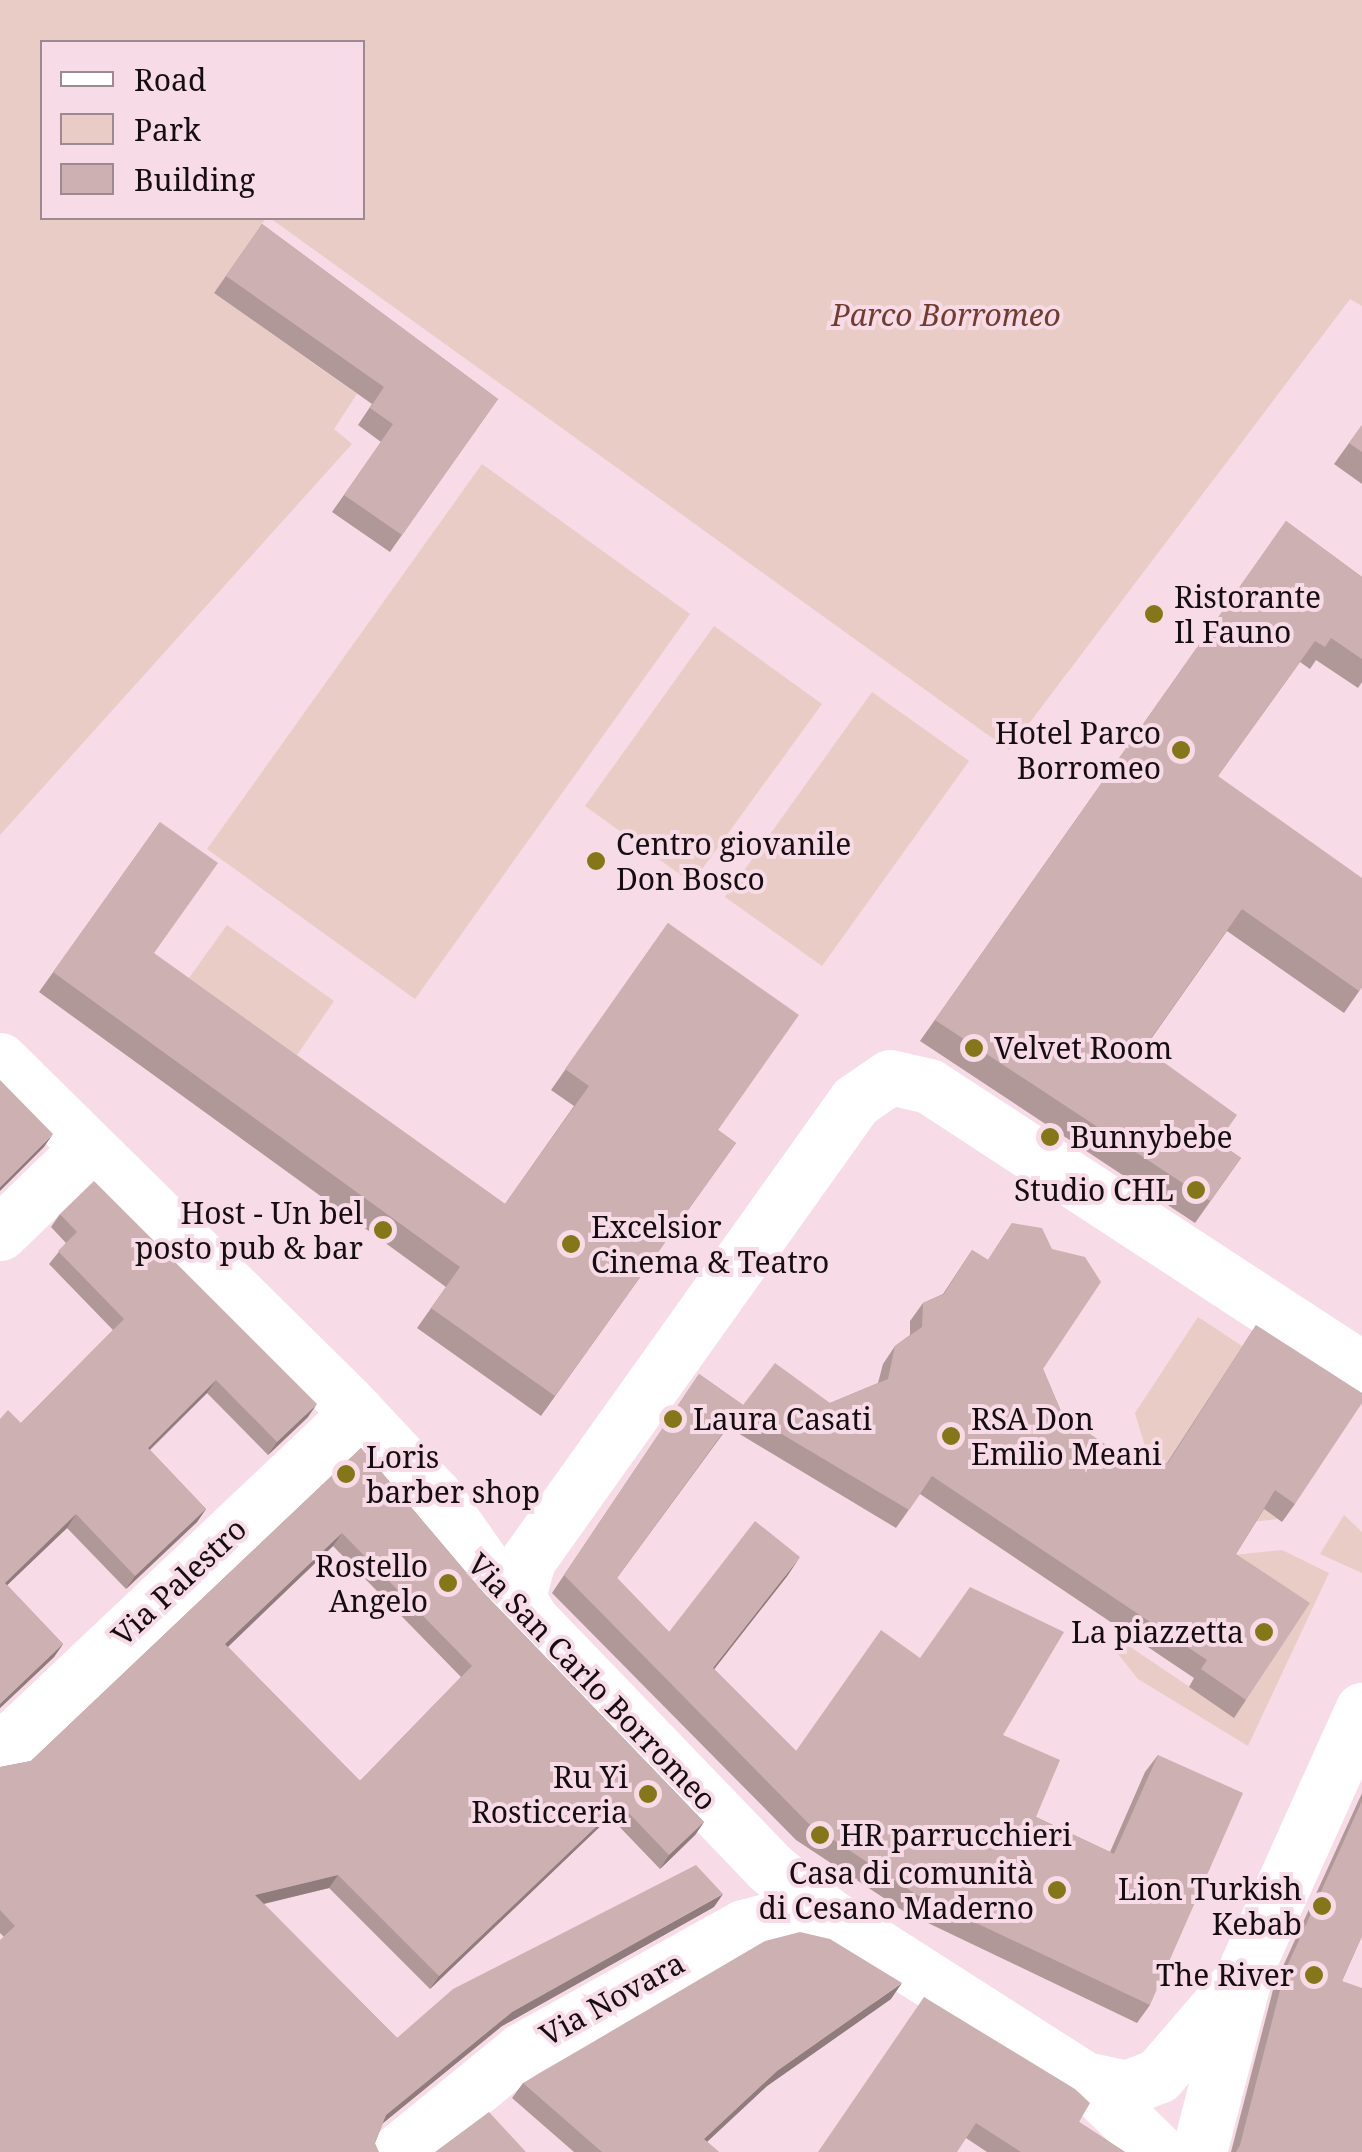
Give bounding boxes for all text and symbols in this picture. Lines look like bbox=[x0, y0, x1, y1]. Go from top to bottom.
legend bbox=[40, 40, 365, 220]
text: Road bbox=[134, 59, 206, 100]
text: Park bbox=[134, 109, 201, 150]
text: Building bbox=[134, 159, 255, 200]
park label: Parco Borromeo bbox=[831, 297, 1061, 333]
place label: Ristorante Il Fauno bbox=[1174, 579, 1321, 650]
marker: Ristorante Il Fauno bbox=[1143, 603, 1165, 625]
place label: Hotel Parco Borromeo bbox=[995, 715, 1161, 786]
marker: Hotel Parco Borromeo bbox=[1170, 739, 1192, 761]
place label: Centro giovanile Don Bosco bbox=[616, 826, 851, 896]
marker: Centro giovanile Don Bosco bbox=[585, 850, 607, 872]
place label: Velvet Room bbox=[994, 1030, 1172, 1066]
marker: Velvet Room bbox=[963, 1037, 985, 1059]
place label: Bunnybebe bbox=[1070, 1119, 1233, 1155]
marker: Bunnybebe bbox=[1039, 1126, 1061, 1148]
place label: Studio CHL bbox=[1014, 1172, 1174, 1208]
marker: Studio CHL bbox=[1183, 1177, 1209, 1203]
place label: Host - Un bel posto pub & bar bbox=[135, 1195, 363, 1266]
place label: Excelsior Cinema & Teatro bbox=[591, 1209, 829, 1280]
marker: Host - Un bel posto pub & bar bbox=[372, 1219, 394, 1241]
marker: Excelsior Cinema & Teatro bbox=[560, 1233, 582, 1255]
place label: Laura Casati bbox=[693, 1401, 872, 1437]
place label: RSA Don Emilio Meani bbox=[971, 1401, 1162, 1472]
marker: Laura Casati bbox=[662, 1408, 684, 1430]
marker: RSA Don Emilio Meani bbox=[940, 1425, 962, 1447]
place label: Loris barber shop bbox=[366, 1439, 540, 1510]
marker: Loris barber shop bbox=[335, 1463, 357, 1485]
street label: Via Palestro bbox=[104, 1511, 254, 1653]
street label: Via San Carlo Borromeo bbox=[460, 1546, 724, 1818]
place label: Rostello Angelo bbox=[315, 1548, 428, 1618]
marker: Rostello Angelo bbox=[437, 1572, 459, 1594]
place label: La piazzetta bbox=[1071, 1614, 1244, 1650]
marker: La piazzetta bbox=[1253, 1621, 1275, 1643]
place label: Ru Yi Rosticceria bbox=[471, 1759, 628, 1830]
marker: Ru Yi Rosticceria bbox=[637, 1783, 659, 1805]
place label: HR parrucchieri bbox=[840, 1817, 1072, 1853]
marker: HR parrucchieri bbox=[809, 1824, 831, 1846]
place label: Casa di comunità di Cesano Maderno bbox=[759, 1855, 1034, 1926]
place label: Lion Turkish Kebab bbox=[1118, 1871, 1302, 1942]
marker: Casa di comunità di Cesano Maderno bbox=[1044, 1877, 1070, 1903]
marker: Lion Turkish Kebab bbox=[1311, 1895, 1333, 1917]
street label: Via Novara bbox=[534, 1945, 690, 2053]
place label: The River bbox=[1156, 1957, 1294, 1993]
marker: The River bbox=[1303, 1964, 1325, 1986]

